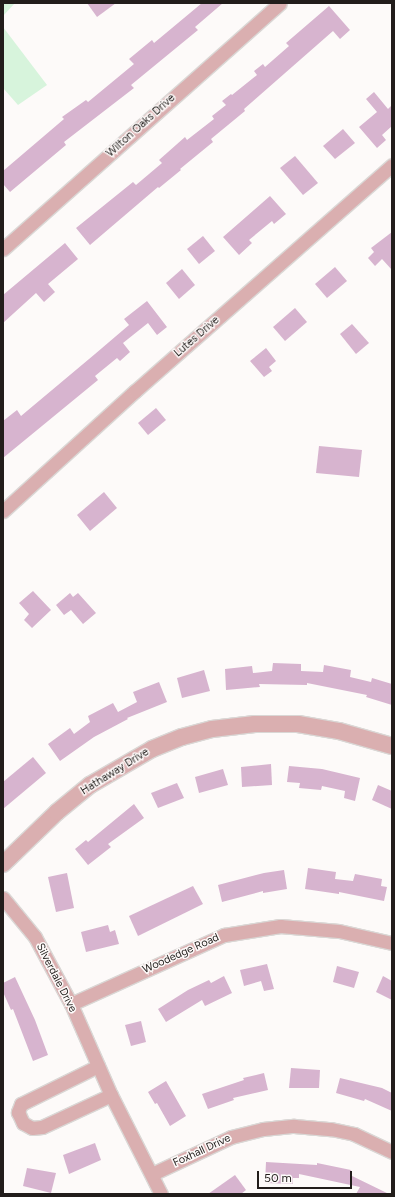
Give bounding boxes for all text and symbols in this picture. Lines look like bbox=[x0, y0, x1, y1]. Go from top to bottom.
street label: Wilton Oaks Drive bbox=[104, 92, 178, 160]
street label: Lutes Drive bbox=[172, 314, 222, 360]
street label: Hathaway Drive bbox=[79, 746, 151, 798]
street label: Woodedge Road bbox=[141, 931, 221, 977]
street label: Silverdale Drive bbox=[33, 941, 79, 1015]
street label: Foxhall Drive bbox=[171, 1132, 233, 1170]
scale bar bbox=[259, 1163, 354, 1189]
text: 50 m bbox=[264, 1171, 292, 1185]

